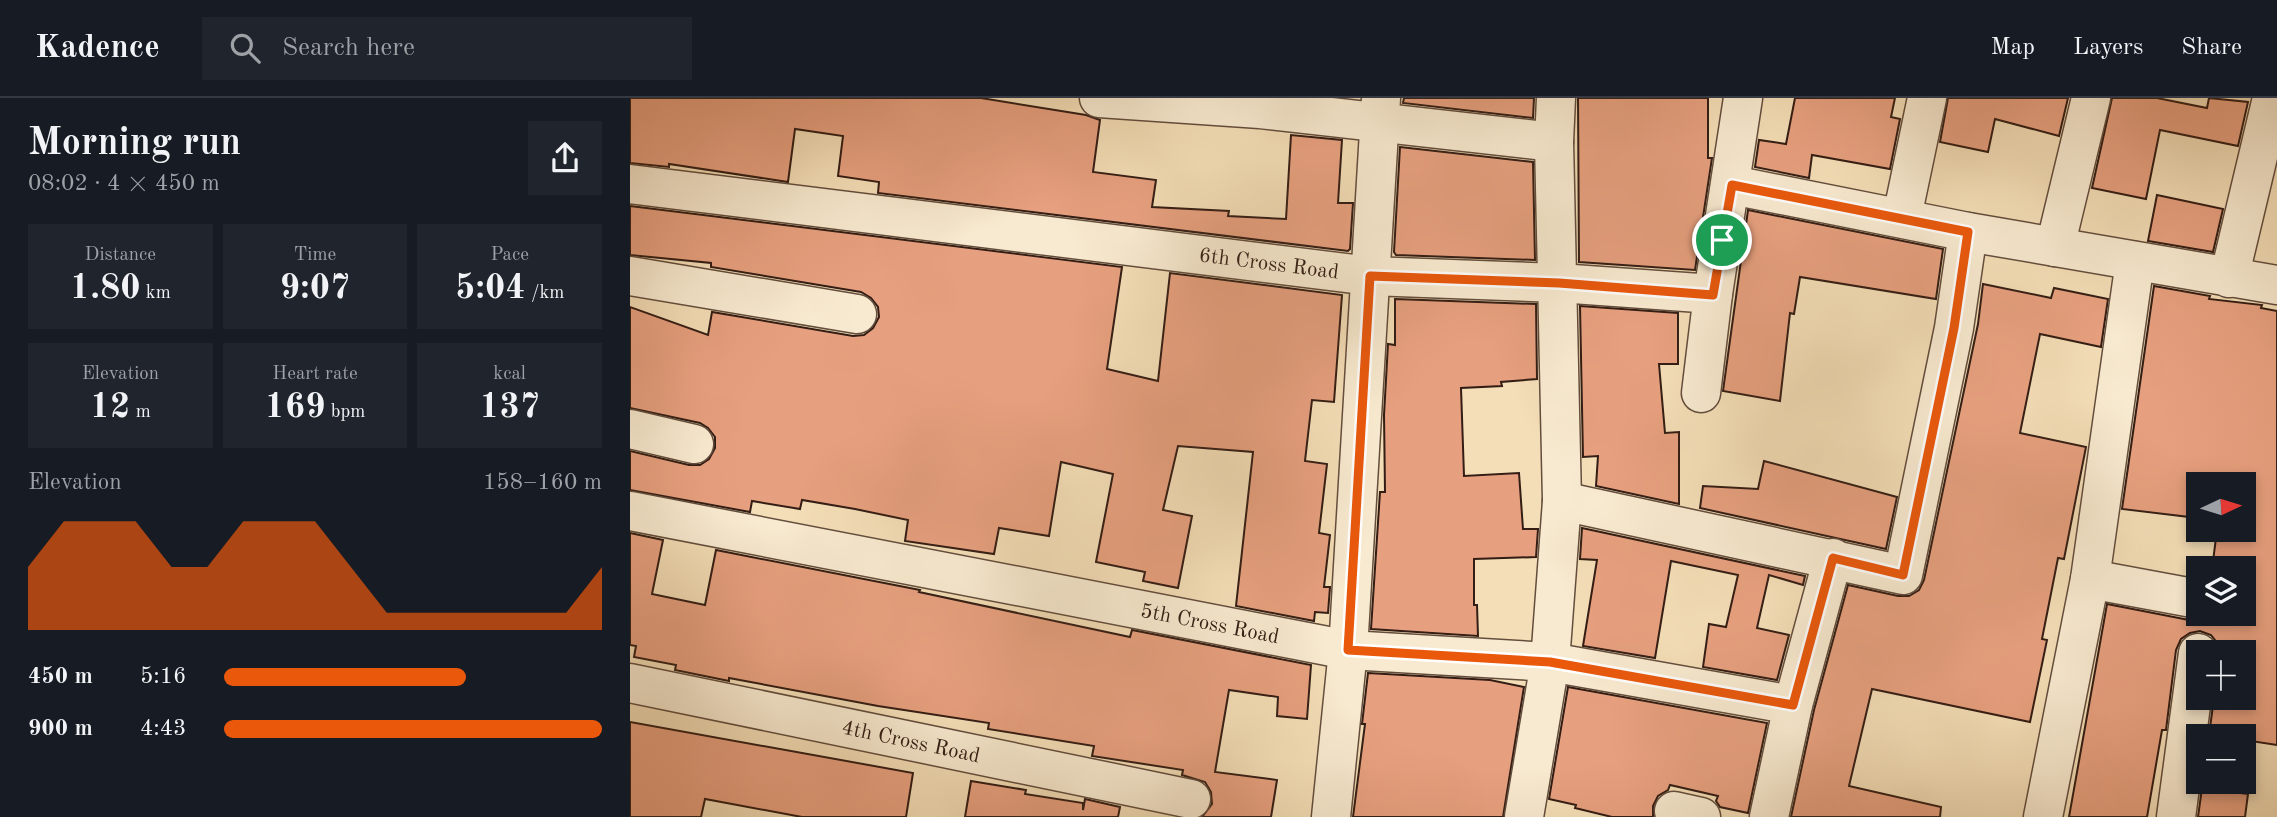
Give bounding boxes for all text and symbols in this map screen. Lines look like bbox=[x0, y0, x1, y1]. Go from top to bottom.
search box bbox=[202, 17, 692, 80]
icon: search bbox=[226, 29, 264, 67]
text: Kadence bbox=[35, 32, 160, 65]
text: Search here bbox=[282, 35, 415, 61]
text: Map bbox=[1991, 36, 2035, 60]
text: Layers bbox=[2073, 36, 2143, 60]
text: Share bbox=[2181, 36, 2242, 60]
button: share bbox=[528, 121, 602, 195]
text: Morning run bbox=[28, 125, 241, 163]
text: 08:02 · 4 × 450 m bbox=[28, 172, 220, 195]
pin bbox=[1692, 210, 1752, 270]
icon: arrive bbox=[1703, 221, 1741, 259]
street label: 6th Cross Road bbox=[1198, 245, 1340, 283]
text: Distance bbox=[85, 246, 156, 265]
text: Time bbox=[294, 246, 336, 265]
text: Pace bbox=[490, 246, 529, 265]
text: 1.80 bbox=[70, 271, 141, 306]
text: 9:07 bbox=[280, 271, 350, 306]
text: 5:04 bbox=[455, 271, 526, 306]
text: km bbox=[141, 284, 171, 303]
text: /km bbox=[526, 284, 564, 303]
text: Elevation bbox=[82, 365, 159, 384]
text: Heart rate bbox=[272, 365, 358, 384]
text: kcal bbox=[493, 365, 526, 384]
text: 12 bbox=[90, 390, 130, 425]
text: 169 bbox=[265, 390, 325, 425]
text: 137 bbox=[479, 390, 540, 425]
text: m bbox=[130, 403, 151, 422]
text: bpm bbox=[325, 403, 365, 422]
text: Elevation bbox=[28, 471, 122, 494]
text: 158–160 m bbox=[483, 471, 602, 494]
north arrow bbox=[2186, 472, 2256, 542]
map controls bbox=[2186, 472, 2256, 794]
button: layers bbox=[2186, 556, 2256, 626]
street label: 5th Cross Road bbox=[1139, 601, 1281, 648]
button: + bbox=[2186, 640, 2256, 710]
text: 450 m bbox=[28, 665, 93, 688]
text: 5:16 bbox=[140, 665, 186, 688]
text: 900 m bbox=[28, 717, 93, 740]
text: 4:43 bbox=[140, 717, 186, 740]
street label: 4th Cross Road bbox=[840, 718, 982, 767]
button: − bbox=[2186, 724, 2256, 794]

